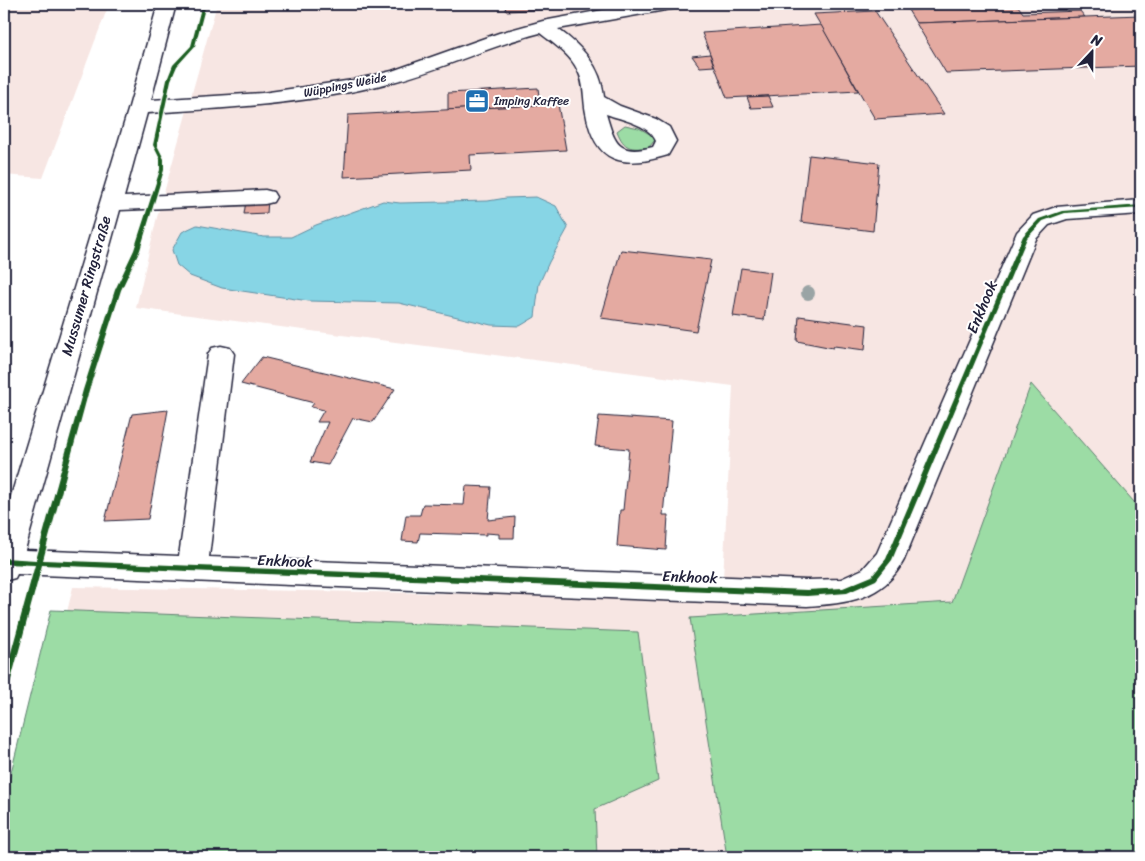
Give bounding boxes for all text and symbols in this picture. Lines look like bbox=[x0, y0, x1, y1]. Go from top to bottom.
text: N bbox=[1087, 27, 1106, 54]
north arrow bbox=[1068, 28, 1118, 78]
street label: Wüppings Weide bbox=[302, 66, 388, 104]
office icon: Imping Kaffee bbox=[464, 88, 490, 114]
place label: Imping Kaffee bbox=[493, 90, 569, 112]
street label: Mussumer Ringstraße bbox=[54, 213, 118, 359]
street label: Enkhook bbox=[959, 275, 1005, 338]
street label: Enkhook bbox=[257, 547, 314, 575]
street label: Enkhook bbox=[662, 563, 719, 591]

